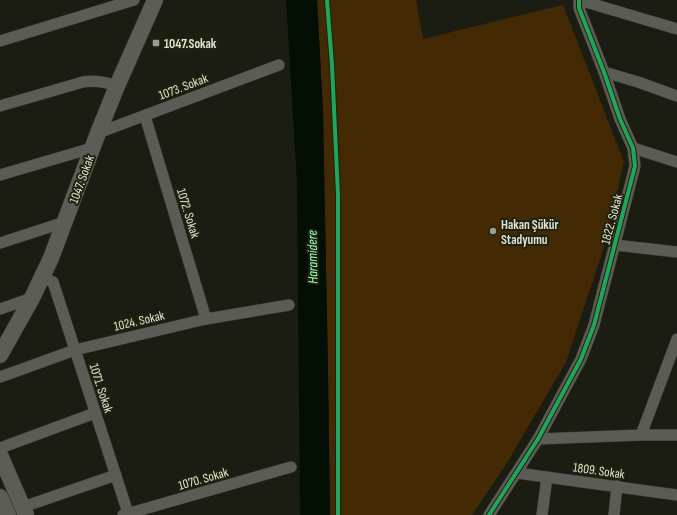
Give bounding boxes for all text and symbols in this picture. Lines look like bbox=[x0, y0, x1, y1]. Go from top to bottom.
place label: 1047.Sokak bbox=[164, 36, 217, 52]
marker: 1047.Sokak bbox=[151, 38, 161, 48]
street label: 1073. Sokak bbox=[157, 70, 210, 104]
street label: 1047. Sokak bbox=[66, 153, 98, 206]
street label: 1072. Sokak bbox=[173, 186, 203, 240]
street label: 1822. Sokak bbox=[598, 192, 626, 246]
place label: Hakan Şükür Stadyumu bbox=[501, 217, 559, 248]
marker: Hakan Şükür Stadyumu bbox=[488, 226, 498, 236]
water label: Haramidere bbox=[304, 229, 321, 284]
street label: 1024. Sokak bbox=[112, 307, 166, 335]
street label: 1071. Sokak bbox=[86, 362, 117, 415]
street label: 1809. Sokak bbox=[572, 459, 626, 483]
street label: 1070. Sokak bbox=[176, 464, 230, 494]

